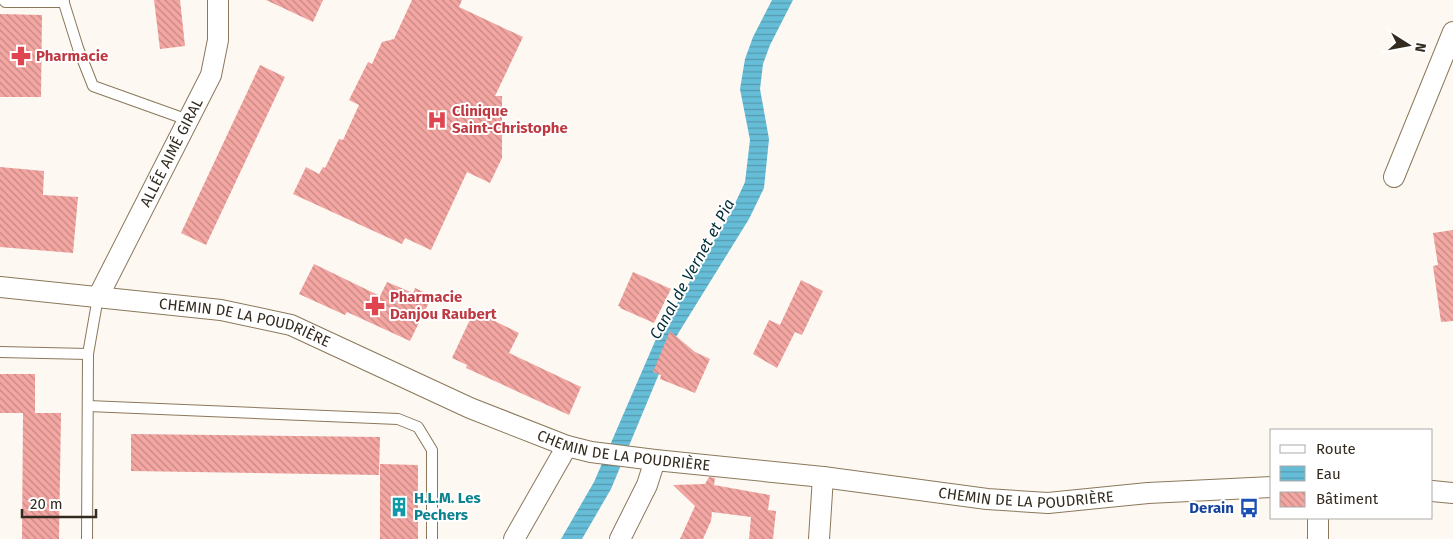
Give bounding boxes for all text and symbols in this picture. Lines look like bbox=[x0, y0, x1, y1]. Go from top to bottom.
north arrow bbox=[1383, 20, 1433, 70]
text: N bbox=[1411, 41, 1430, 54]
pharmacy icon: Pharmacie bbox=[10, 45, 32, 67]
place label: Pharmacie bbox=[36, 47, 108, 65]
street label: ALLÉE AIMÉ GIRAL bbox=[136, 95, 207, 210]
place label: Clinique Saint-Christophe bbox=[452, 102, 568, 137]
hospital icon: Clinique Saint-Christophe bbox=[426, 109, 448, 131]
water label: Canal de Vernet et Pia bbox=[645, 195, 739, 343]
place label: Pharmacie Danjou Raubert bbox=[390, 288, 497, 323]
street label: CHEMIN DE LA POUDRIÈRE bbox=[158, 295, 333, 351]
pharmacy icon: Pharmacie Danjou Raubert bbox=[364, 295, 386, 317]
street label: CHEMIN DE LA POUDRIÈRE bbox=[535, 426, 711, 475]
legend bbox=[1270, 429, 1433, 519]
text: Route bbox=[1316, 440, 1356, 458]
text: Eau bbox=[1316, 465, 1341, 483]
street label: CHEMIN DE LA POUDRIÈRE bbox=[937, 484, 1115, 512]
scale bar bbox=[22, 486, 96, 518]
place label: H.L.M. Les Pechers bbox=[414, 489, 481, 524]
text: Bâtiment bbox=[1316, 490, 1379, 508]
text: 20 m bbox=[30, 495, 63, 513]
building icon: H.L.M. Les Pechers bbox=[388, 496, 410, 518]
bus stop icon: Derain bbox=[1238, 497, 1260, 519]
place label: Derain bbox=[1189, 499, 1234, 517]

